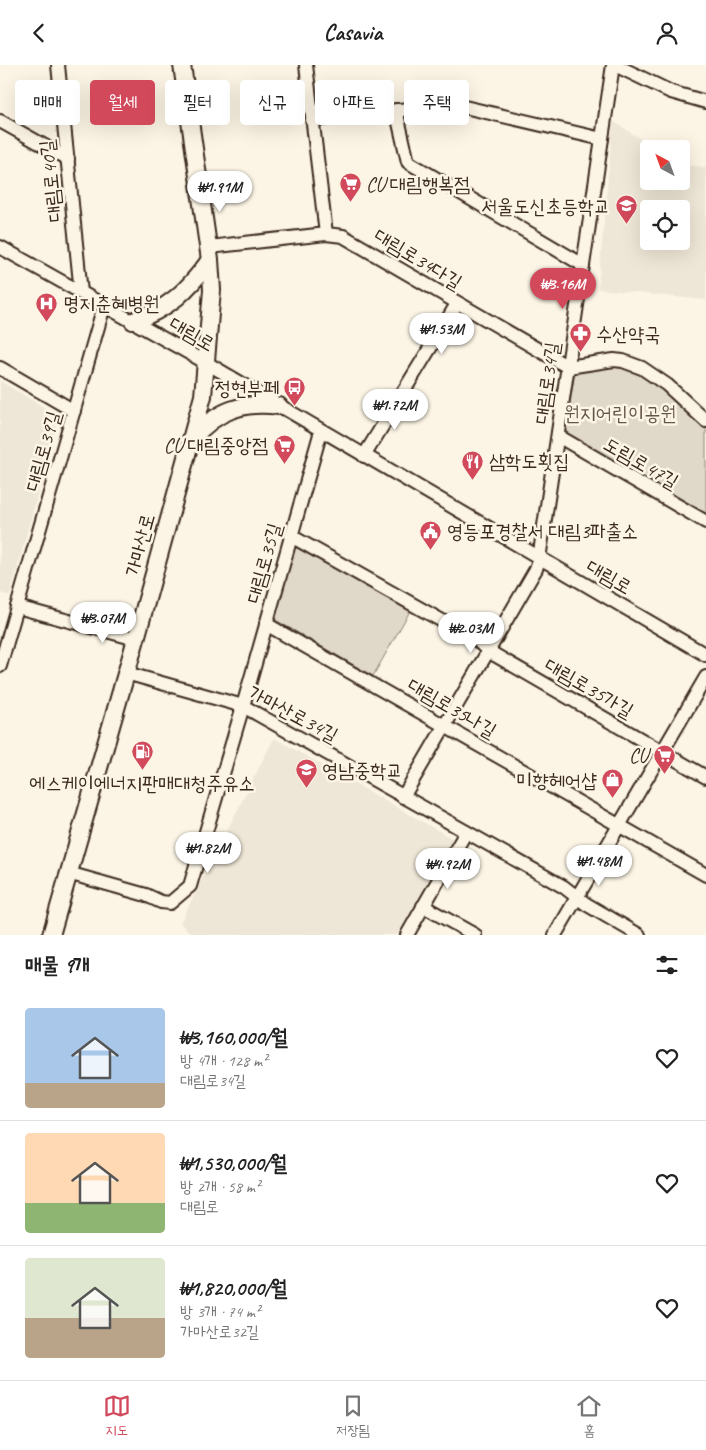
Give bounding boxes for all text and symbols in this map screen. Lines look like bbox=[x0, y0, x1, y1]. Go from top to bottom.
icon: back bbox=[25, 19, 53, 47]
text: Casavia bbox=[324, 19, 382, 47]
icon: person bbox=[653, 19, 681, 47]
chip: 매매 bbox=[15, 80, 80, 125]
chip: 월세 bbox=[90, 80, 155, 125]
chip: 필터 bbox=[165, 80, 230, 125]
chip: 신규 bbox=[240, 80, 305, 125]
chip: 아파트 bbox=[315, 80, 394, 125]
chip: 주택 bbox=[404, 80, 469, 125]
street label: 대림로40길 bbox=[34, 139, 68, 223]
north arrow bbox=[640, 140, 690, 190]
map controls bbox=[640, 140, 690, 250]
pin: ₩1.91M bbox=[179, 171, 261, 213]
supermarket icon: CU 대림행복점 bbox=[338, 172, 362, 203]
place label: CU 대림행복점 bbox=[366, 172, 470, 197]
text: ₩1.91M bbox=[198, 177, 242, 197]
place label: 서울도신초등학교 bbox=[481, 194, 610, 219]
school or university icon: 서울도신초등학교 bbox=[614, 194, 638, 225]
button: locate bbox=[640, 200, 690, 250]
street label: 대림로34다길 bbox=[369, 223, 467, 295]
pin: ₩3.16M bbox=[522, 267, 604, 310]
text: ₩3.16M bbox=[541, 274, 585, 294]
hospital icon: 명지춘혜병원 bbox=[35, 291, 59, 322]
place label: 명지춘혜병원 bbox=[63, 291, 160, 316]
street label: 대림로 bbox=[165, 311, 219, 357]
pin: ₩1.53M bbox=[401, 313, 483, 355]
text: ₩1.53M bbox=[420, 319, 464, 339]
pharmacy icon: 수산약국 bbox=[568, 322, 592, 353]
place label: 수산약국 bbox=[596, 322, 660, 347]
street label: 대림로34길 bbox=[529, 340, 565, 426]
place label: 정현부페 bbox=[215, 376, 279, 401]
bus stop icon: 정현부페 bbox=[283, 376, 307, 407]
pin: ₩1.72M bbox=[354, 389, 436, 431]
text: ₩1.72M bbox=[373, 395, 417, 415]
park label: 원지어린이공원 bbox=[564, 401, 676, 426]
street label: 대림로39길 bbox=[20, 408, 66, 494]
street label: 도림로47길 bbox=[599, 432, 683, 494]
place label: CU 대림중앙점 bbox=[164, 433, 268, 458]
supermarket icon: CU 대림중앙점 bbox=[272, 433, 296, 464]
restaurant icon: 삼학도횟집 bbox=[461, 449, 485, 480]
place label: 삼학도횟집 bbox=[489, 449, 569, 474]
street label: 가마산로 bbox=[120, 511, 160, 579]
public building icon: 영등포경찰서 대림3파출소 bbox=[419, 519, 443, 550]
place label: 영등포경찰서 대림3파출소 bbox=[447, 519, 638, 544]
street label: 대림로35길 bbox=[241, 520, 287, 606]
street label: 대림로 bbox=[582, 554, 636, 600]
pin: ₩3.07M bbox=[62, 601, 144, 644]
text: ₩3.07M bbox=[81, 608, 125, 628]
pin: ₩2.03M bbox=[430, 611, 512, 654]
text: ₩2.03M bbox=[449, 618, 493, 638]
street label: 대림로35가길 bbox=[540, 653, 638, 723]
street label: 대림로35나길 bbox=[403, 673, 501, 743]
street label: 가마산로34길 bbox=[244, 680, 342, 748]
fuel station icon: 에스케이에너지판매대청주유소 bbox=[130, 739, 154, 770]
place label: CU bbox=[629, 743, 651, 768]
supermarket icon: CU bbox=[652, 743, 676, 774]
school or university icon: 영남중학교 bbox=[294, 758, 318, 789]
place label: 영남중학교 bbox=[322, 758, 402, 783]
place label: 미향헤어샵 bbox=[517, 768, 597, 793]
shop icon: 미향헤어샵 bbox=[601, 768, 625, 799]
place label: 에스케이에너지판매대청주유소 bbox=[29, 771, 255, 796]
pin: ₩1.82M bbox=[167, 831, 249, 874]
text: ₩1.82M bbox=[186, 838, 230, 858]
pin: ₩1.48M bbox=[558, 845, 640, 887]
pin: ₩4.92M bbox=[407, 847, 489, 890]
text: ₩1.48M bbox=[577, 851, 621, 871]
text: ₩4.92M bbox=[426, 854, 470, 874]
icon: filters bbox=[653, 951, 681, 979]
text: 매물 9개 bbox=[25, 952, 90, 978]
text: ₩3,160,000/월 bbox=[180, 1024, 288, 1050]
icon: home bbox=[65, 1028, 125, 1088]
icon: heart bbox=[653, 1044, 681, 1072]
text: 방 4개 · 128 m² bbox=[180, 1051, 267, 1071]
text: 대림로34길 bbox=[180, 1071, 246, 1091]
text: ₩1,530,000/월 bbox=[180, 1150, 287, 1176]
icon: home bbox=[65, 1153, 125, 1213]
icon: heart bbox=[653, 1169, 681, 1197]
text: 방 2개 · 58 m² bbox=[180, 1177, 260, 1197]
text: 대림로 bbox=[180, 1197, 219, 1217]
text: ₩1,820,000/월 bbox=[180, 1275, 288, 1301]
icon: home bbox=[65, 1278, 125, 1338]
icon: heart bbox=[653, 1294, 681, 1322]
text: 방 3개 · 74 m² bbox=[180, 1302, 260, 1322]
text: 가마산로32길 bbox=[180, 1322, 259, 1342]
tab: 지도 bbox=[103, 1392, 131, 1440]
tab: 저장됨 bbox=[336, 1392, 370, 1440]
tab: 홈 bbox=[575, 1392, 603, 1440]

